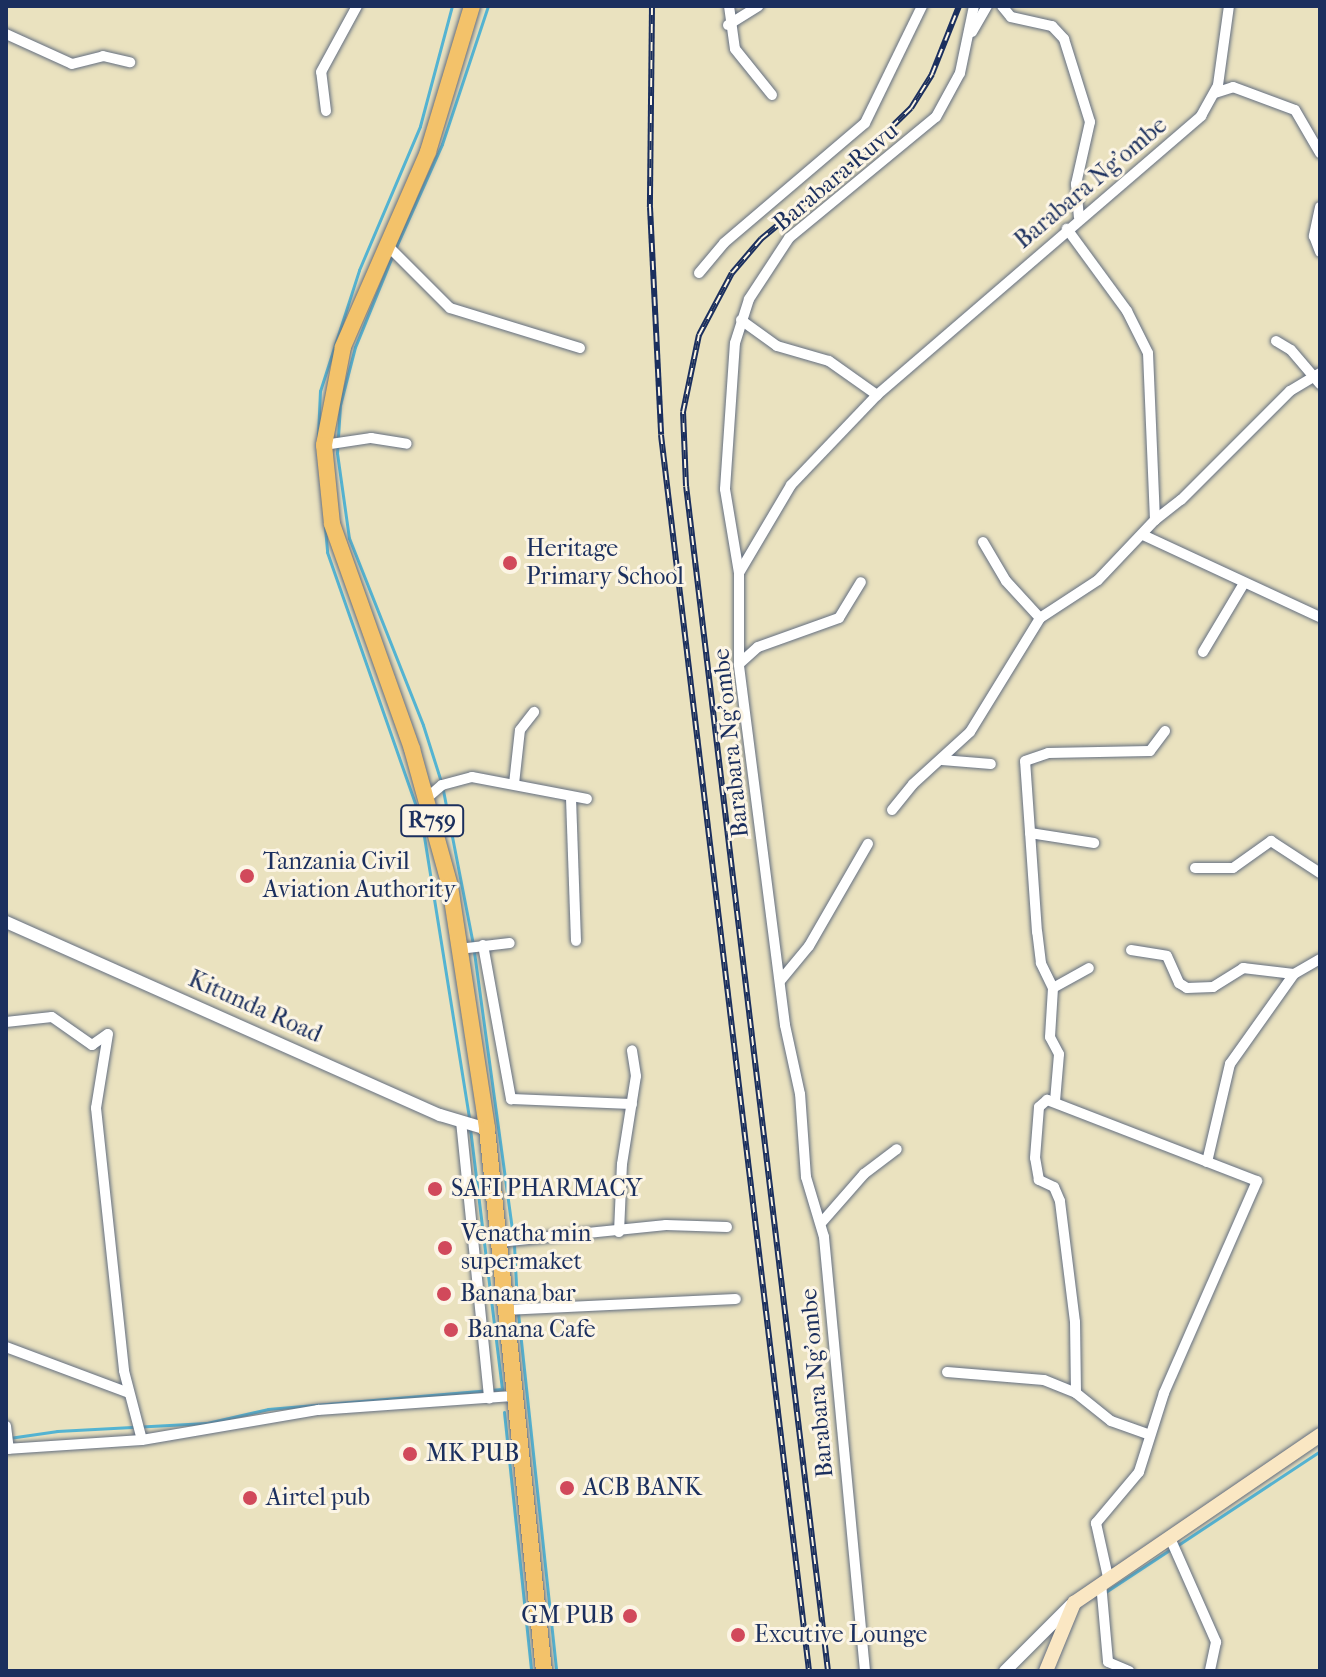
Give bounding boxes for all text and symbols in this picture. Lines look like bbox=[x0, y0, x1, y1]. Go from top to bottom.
street label: Barabara Ng'ombe bbox=[1009, 111, 1173, 255]
street label: Barabara Ruvu bbox=[768, 116, 904, 238]
place label: Heritage Primary School bbox=[526, 535, 684, 591]
marker: Heritage Primary School bbox=[501, 554, 519, 572]
street label: Barabara Ng'ombe bbox=[707, 647, 755, 839]
road number: R759 bbox=[400, 803, 464, 839]
place label: Tanzania Civil Aviation Authority bbox=[263, 848, 456, 904]
marker: Tanzania Civil Aviation Authority bbox=[238, 867, 256, 885]
street label: Kitunda Road bbox=[184, 965, 326, 1049]
place label: SAFI PHARMACY bbox=[451, 1175, 642, 1203]
marker: SAFI PHARMACY bbox=[426, 1180, 444, 1198]
place label: Venatha min supermaket bbox=[461, 1220, 591, 1276]
marker: Venatha min supermaket bbox=[436, 1239, 454, 1257]
place label: Banana bar bbox=[460, 1280, 576, 1308]
marker: Banana bar bbox=[435, 1285, 453, 1303]
street label: Barabara Ng'ombe bbox=[794, 1287, 840, 1479]
place label: Banana Cafe bbox=[467, 1316, 596, 1344]
marker: Banana Cafe bbox=[442, 1321, 460, 1339]
place label: MK PUB bbox=[426, 1440, 519, 1468]
marker: MK PUB bbox=[401, 1445, 419, 1463]
place label: ACB BANK bbox=[583, 1474, 702, 1502]
marker: ACB BANK bbox=[558, 1479, 576, 1497]
place label: Airtel pub bbox=[266, 1484, 370, 1512]
marker: Airtel pub bbox=[241, 1489, 259, 1507]
place label: GM PUB bbox=[521, 1602, 614, 1630]
marker: GM PUB bbox=[621, 1607, 639, 1625]
place label: Excutive Lounge bbox=[754, 1621, 927, 1649]
marker: Excutive Lounge bbox=[729, 1626, 747, 1644]

